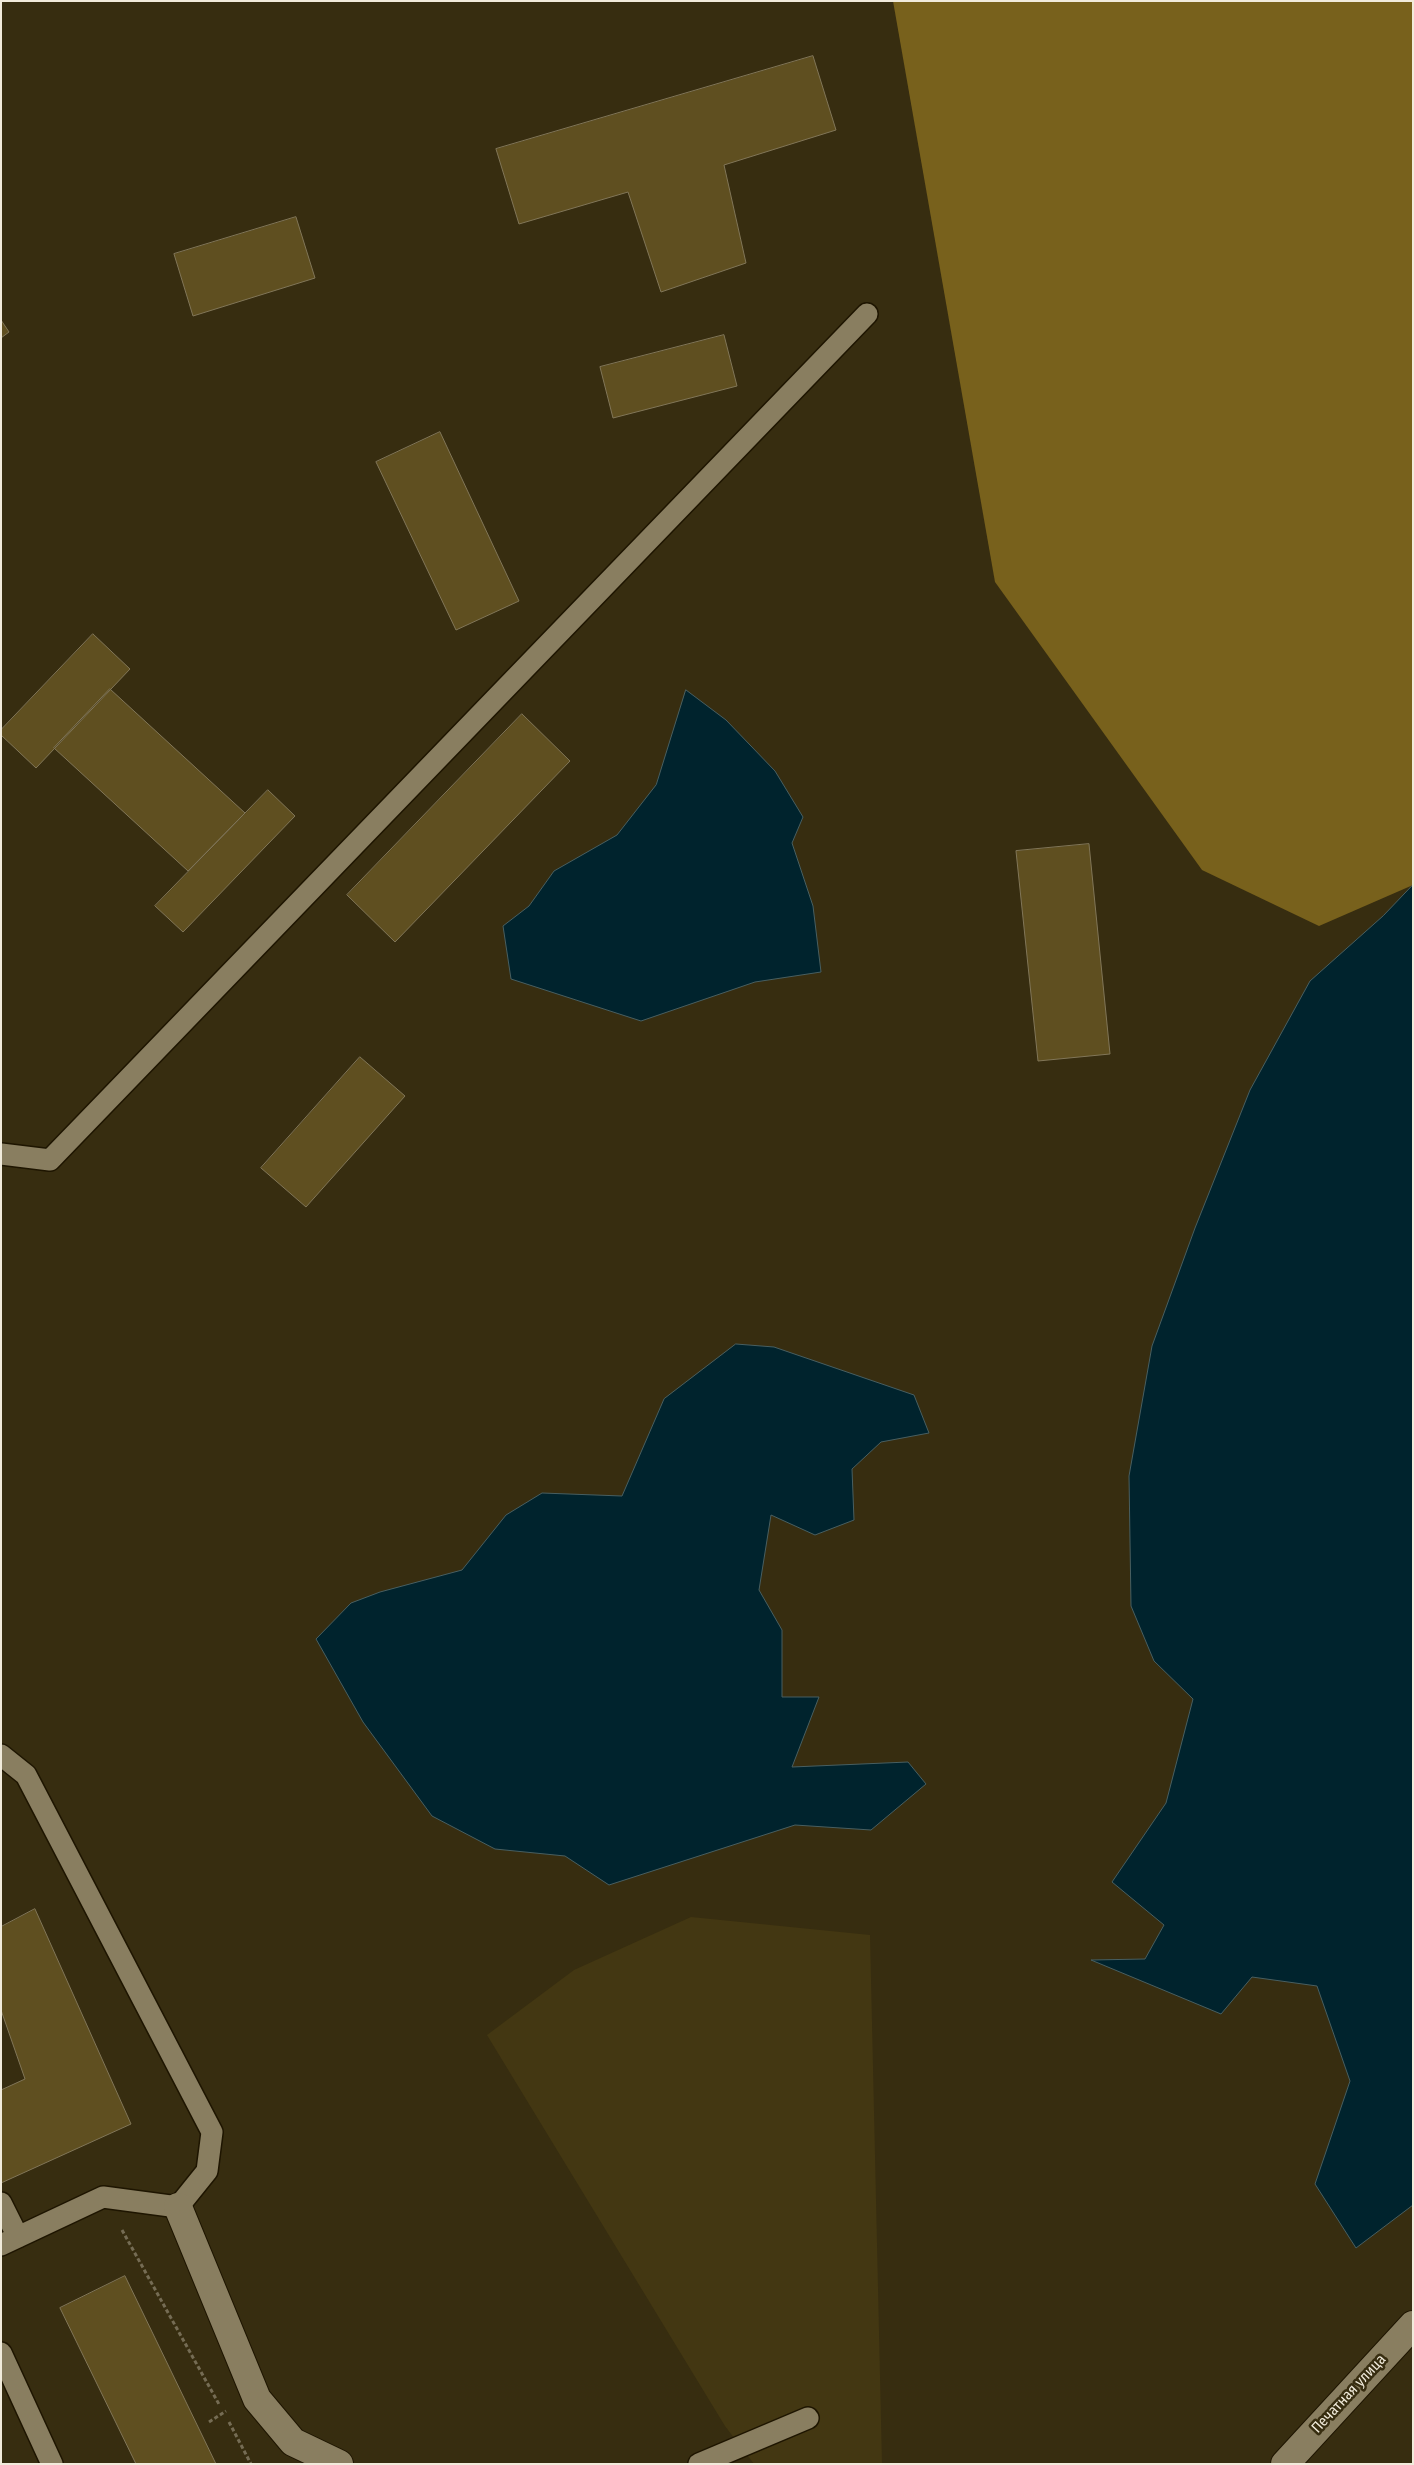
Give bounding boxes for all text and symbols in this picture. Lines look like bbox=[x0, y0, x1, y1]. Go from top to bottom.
street label: Печатная улица bbox=[1308, 2351, 1390, 2437]

